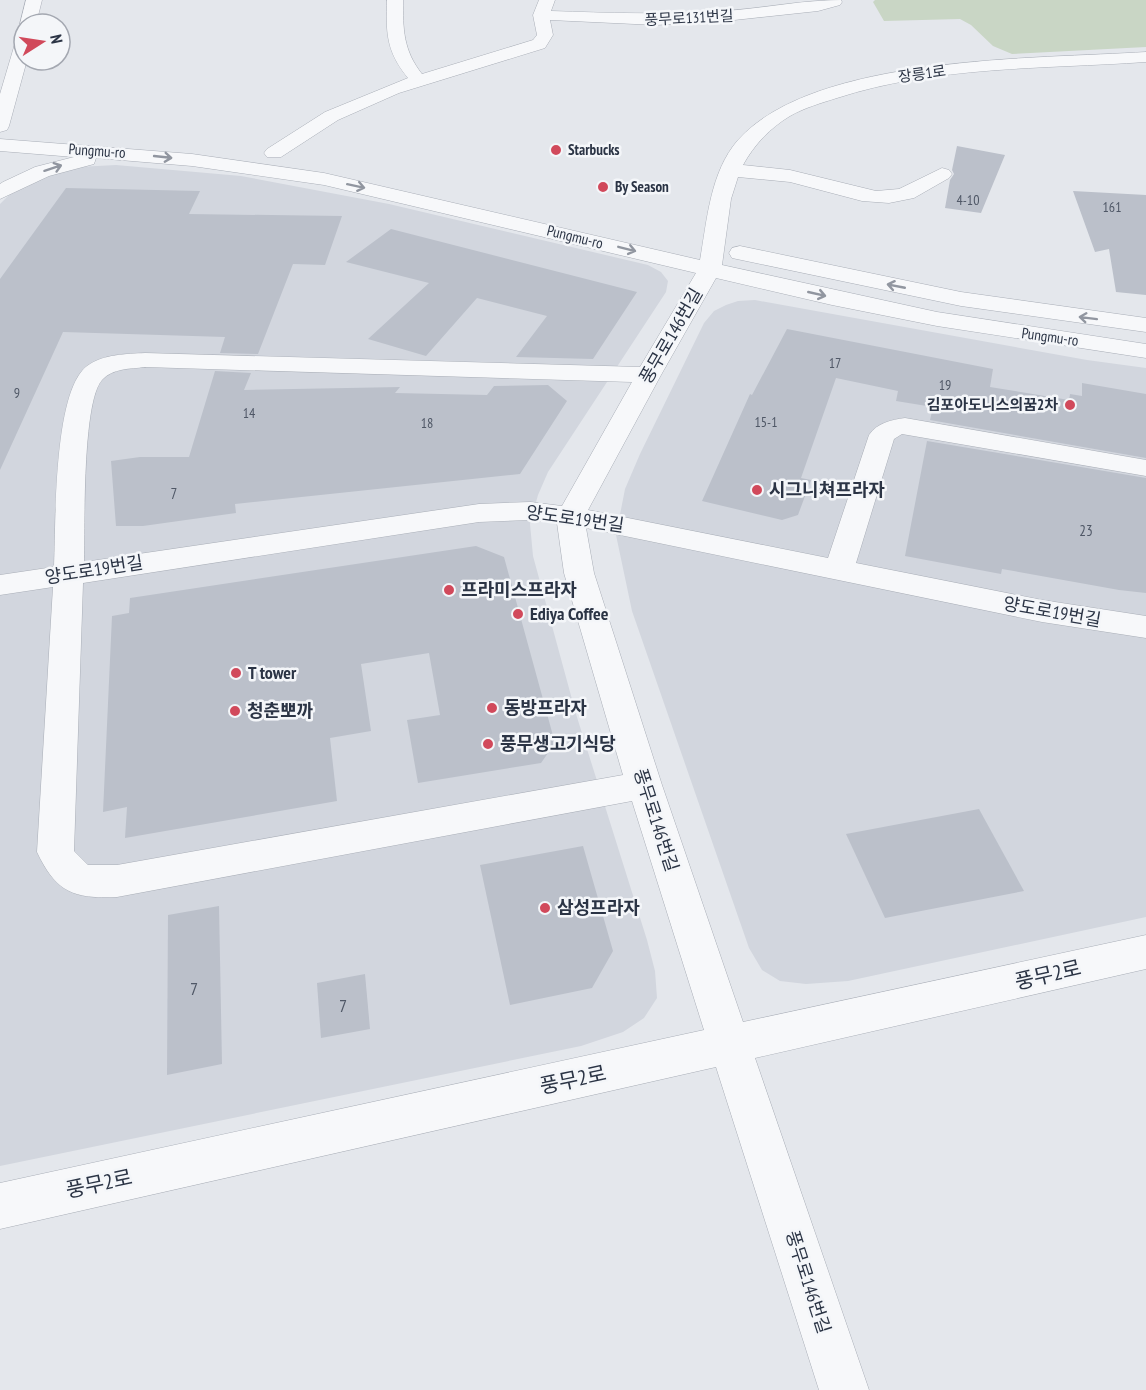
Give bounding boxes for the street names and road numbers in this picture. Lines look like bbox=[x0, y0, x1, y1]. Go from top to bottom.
street label: 풍무로131번길 bbox=[644, 6, 734, 29]
street label: 장릉1로 bbox=[897, 61, 947, 86]
street label: Pungmu-ro bbox=[68, 139, 126, 162]
street label: Pungmu-ro bbox=[545, 220, 605, 253]
street label: 풍무로146번길 bbox=[634, 284, 707, 388]
street label: Pungmu-ro bbox=[1020, 323, 1080, 350]
street label: 양도로19번길 bbox=[524, 500, 626, 537]
street label: 양도로19번길 bbox=[43, 550, 145, 589]
street label: 양도로19번길 bbox=[1001, 592, 1103, 631]
street label: 풍무로146번길 bbox=[629, 765, 684, 874]
street label: 풍무2로 bbox=[1012, 954, 1084, 995]
street label: 풍무2로 bbox=[537, 1059, 609, 1100]
street label: 풍무2로 bbox=[63, 1163, 135, 1204]
street label: 풍무로146번길 bbox=[781, 1227, 836, 1336]

